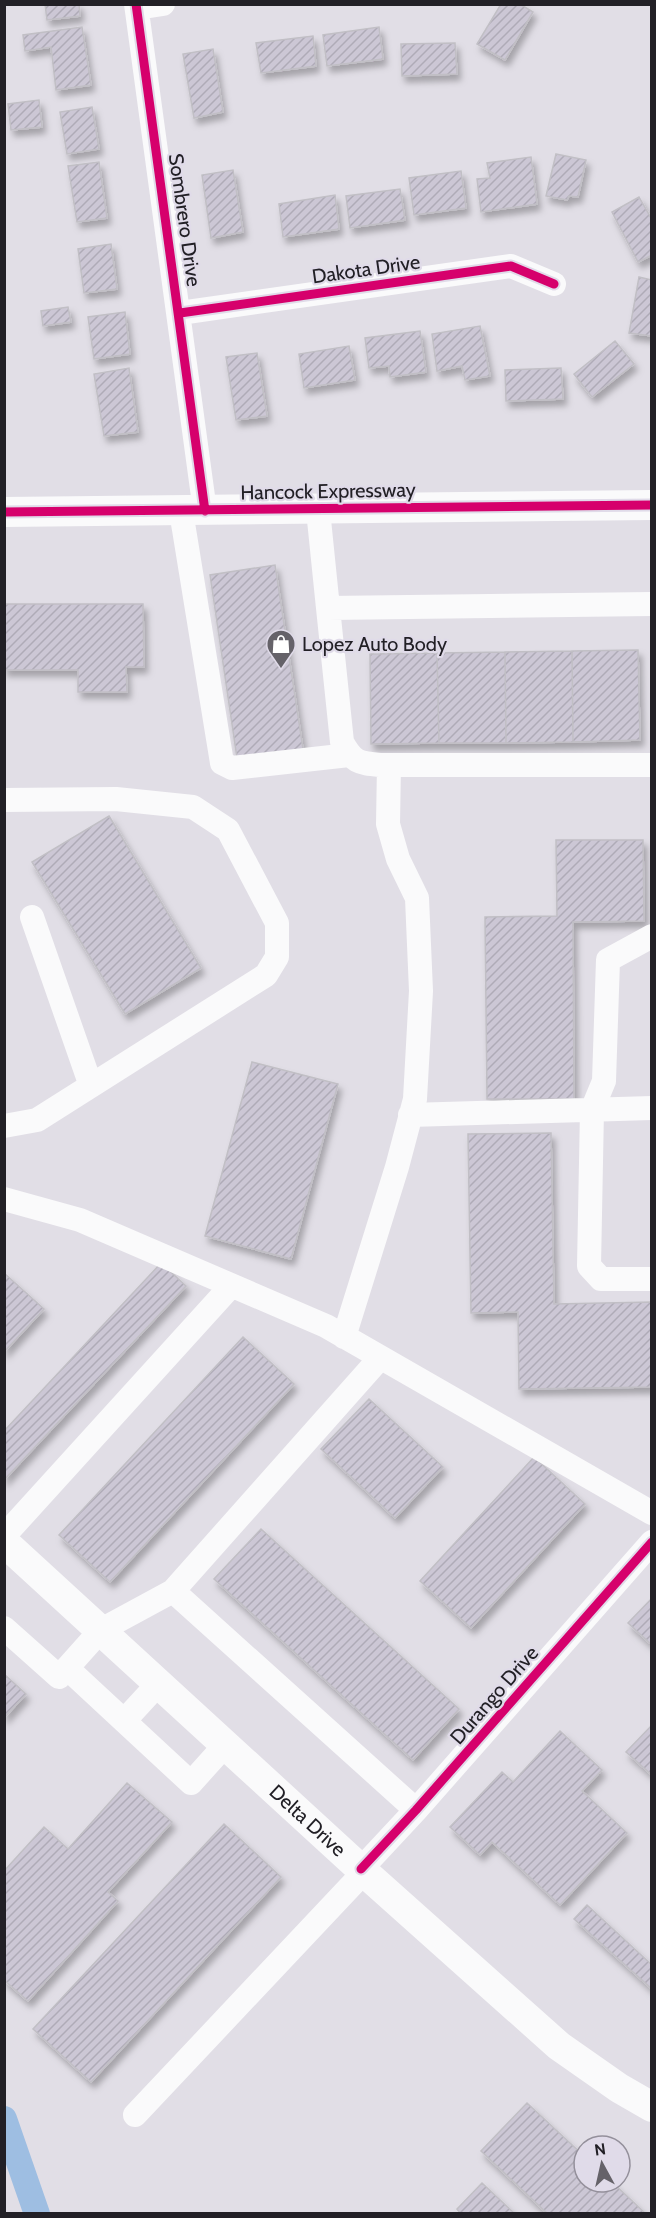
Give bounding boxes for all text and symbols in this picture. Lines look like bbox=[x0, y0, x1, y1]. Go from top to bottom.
street label: Sombrero Drive bbox=[164, 152, 206, 288]
street label: Dakota Drive bbox=[310, 250, 422, 288]
street label: Hancock Expressway bbox=[240, 477, 416, 505]
shop icon: Lopez Auto Body bbox=[265, 628, 297, 670]
place label: Lopez Auto Body bbox=[302, 632, 447, 656]
street label: Durango Drive bbox=[445, 1641, 543, 1749]
street label: Delta Drive bbox=[265, 1779, 351, 1861]
north arrow bbox=[572, 2134, 632, 2194]
text: N bbox=[593, 2139, 607, 2160]

